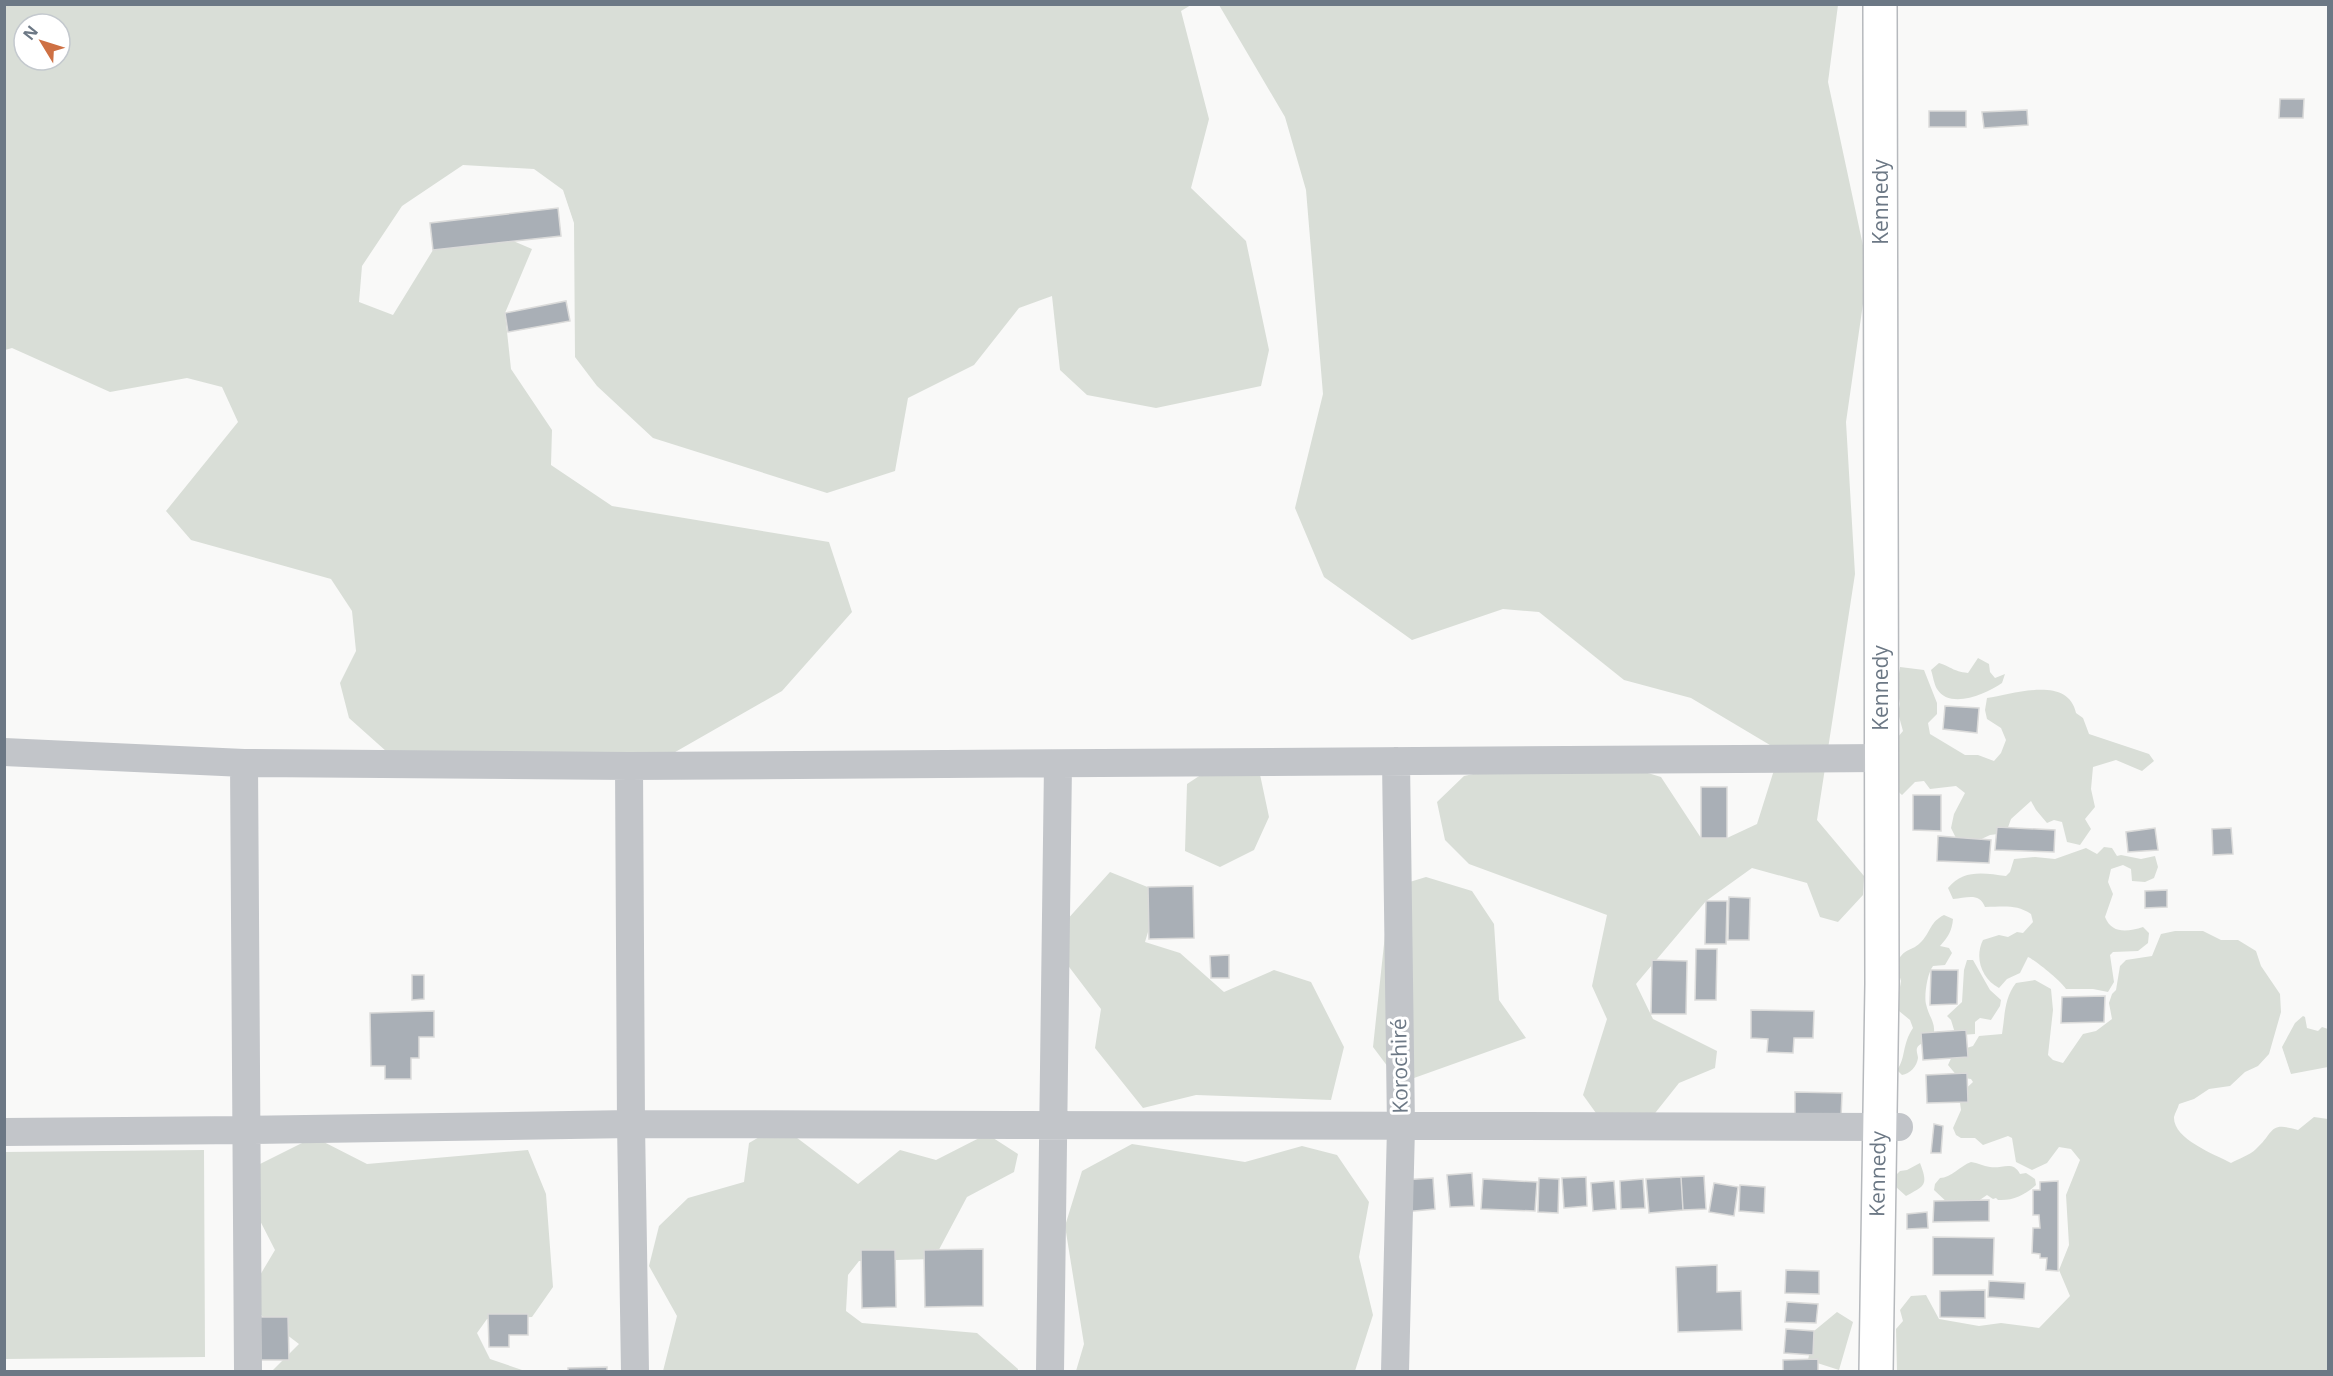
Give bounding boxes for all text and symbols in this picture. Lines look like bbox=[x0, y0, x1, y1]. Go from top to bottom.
north arrow bbox=[12, 12, 72, 72]
text: N bbox=[18, 21, 43, 45]
street label: Kennedy bbox=[1866, 159, 1894, 245]
street label: Kennedy bbox=[1866, 645, 1894, 731]
street label: Korochiré bbox=[1384, 1018, 1414, 1114]
street label: Kennedy bbox=[1862, 1130, 1892, 1217]

